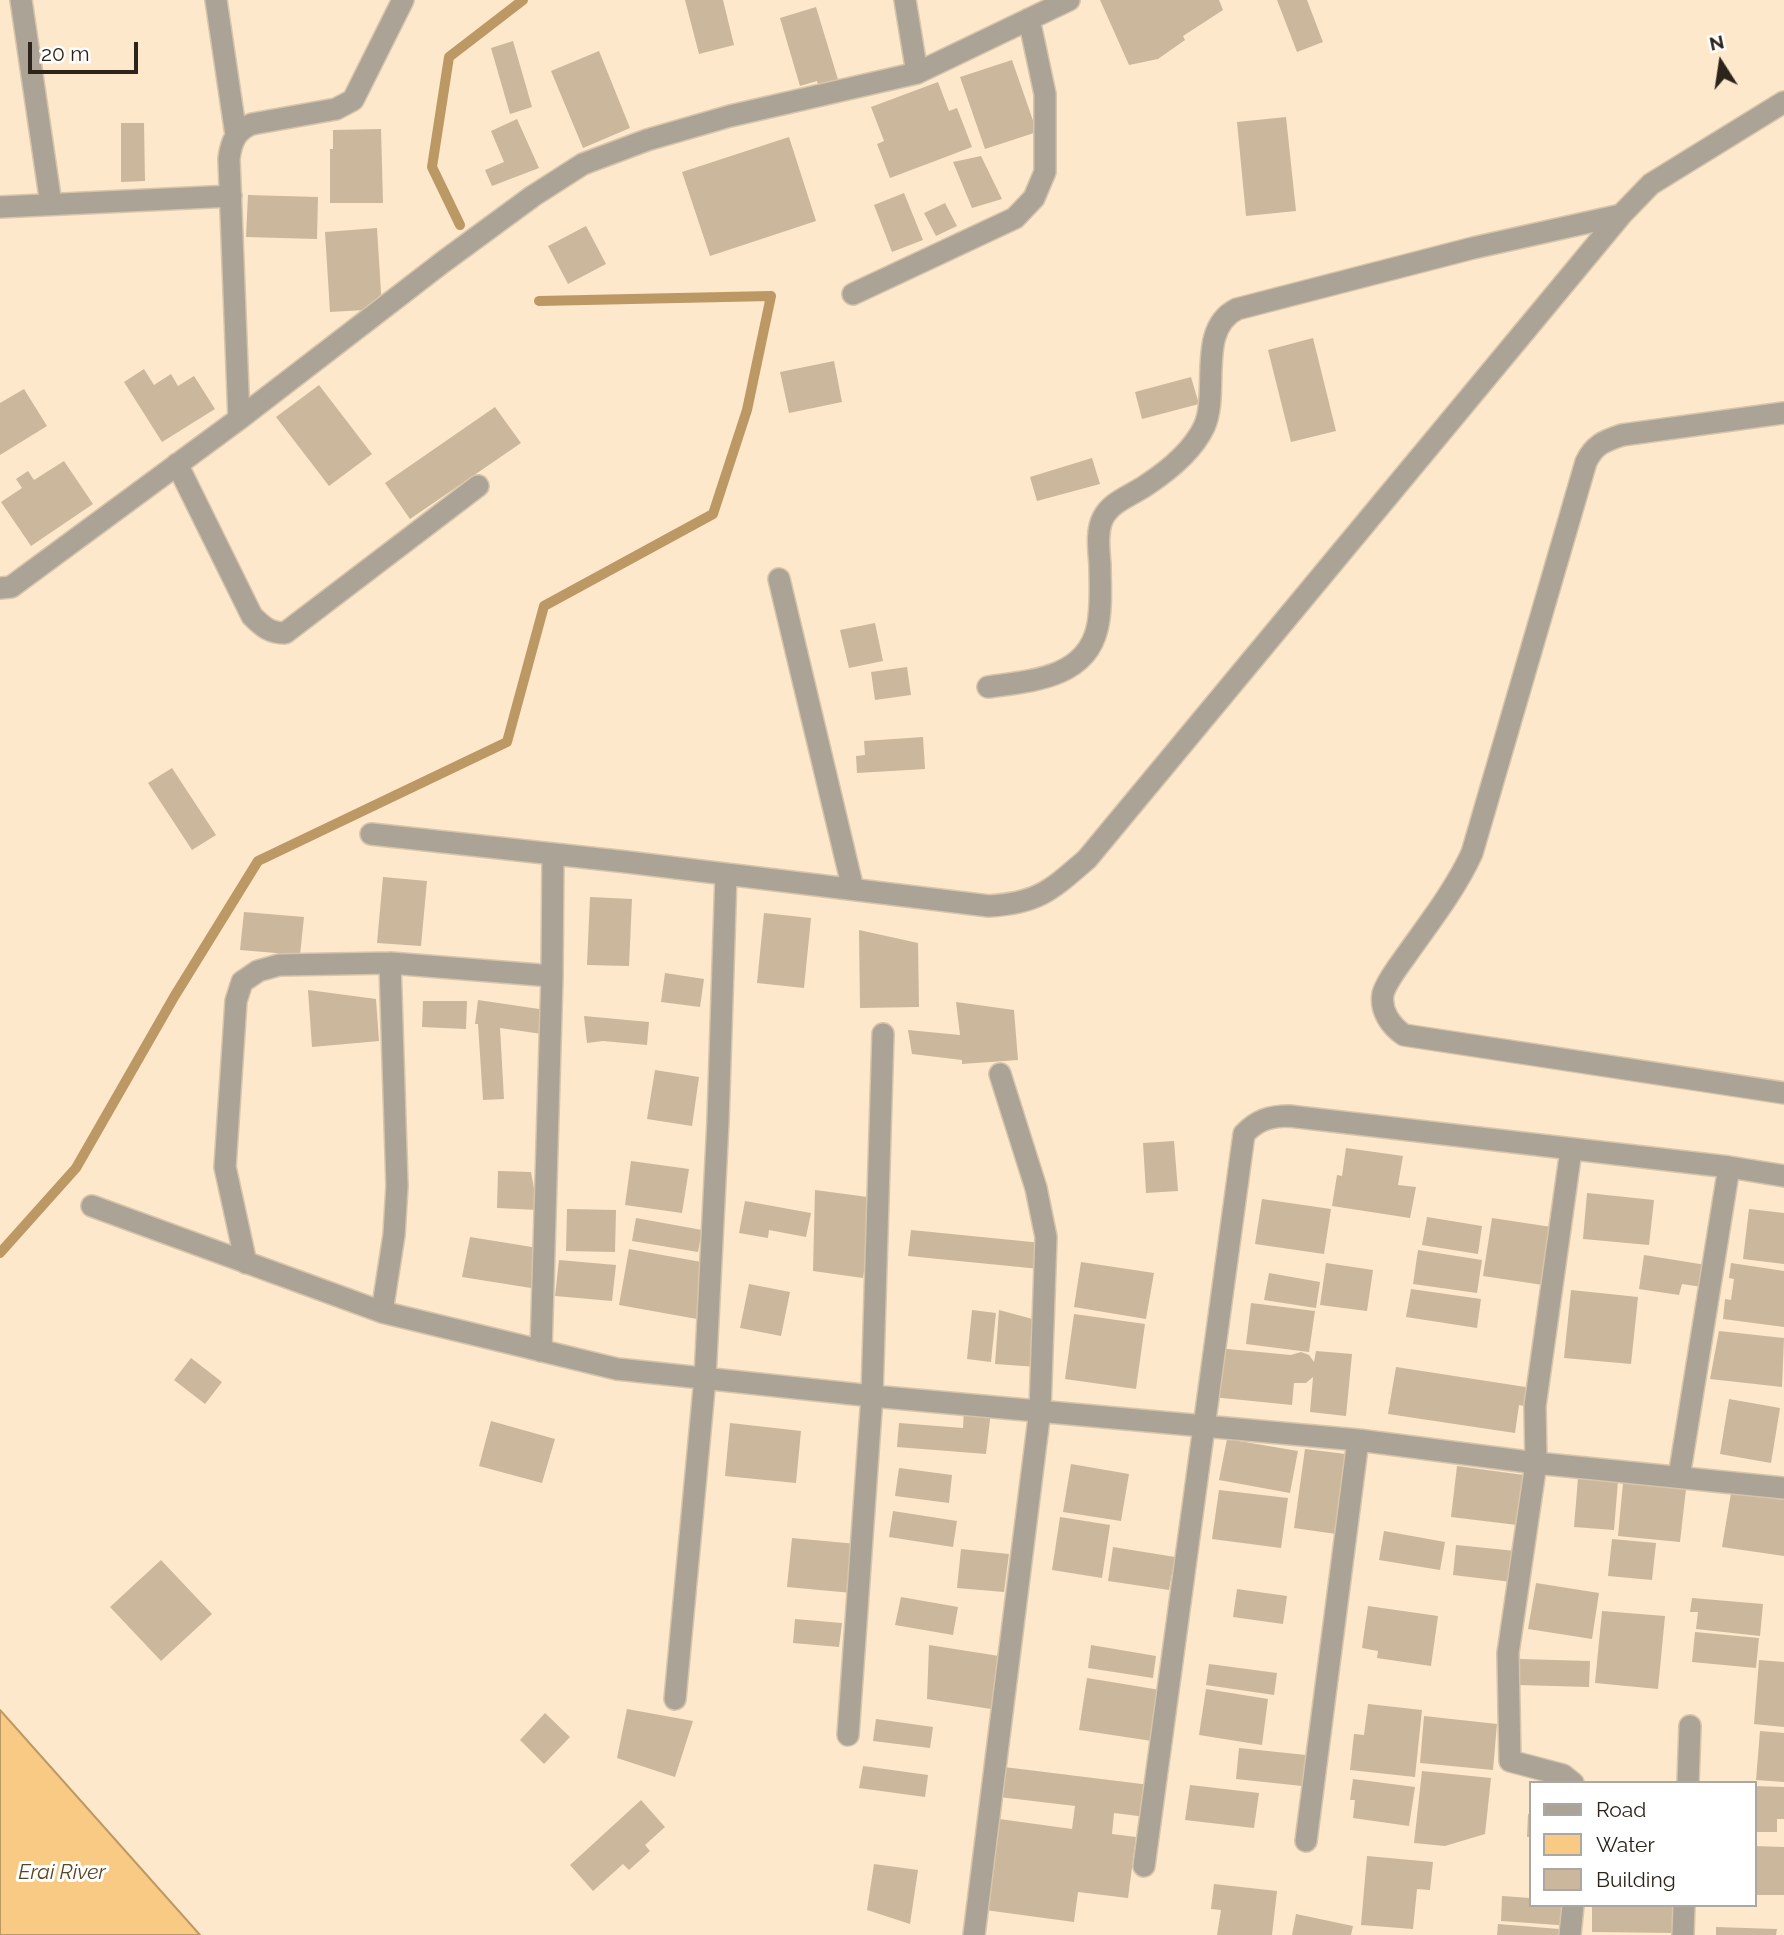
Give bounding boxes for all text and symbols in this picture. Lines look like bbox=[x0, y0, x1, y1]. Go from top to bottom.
scale bar bbox=[32, 28, 142, 72]
north arrow bbox=[1686, 28, 1756, 98]
text: N bbox=[1707, 30, 1726, 55]
text: 20 m bbox=[41, 41, 89, 66]
legend bbox=[1528, 1781, 1756, 1907]
text: Road bbox=[1596, 1797, 1646, 1822]
text: Water bbox=[1596, 1832, 1655, 1857]
water label: Erai River bbox=[18, 1860, 106, 1886]
text: Building bbox=[1596, 1867, 1676, 1892]

